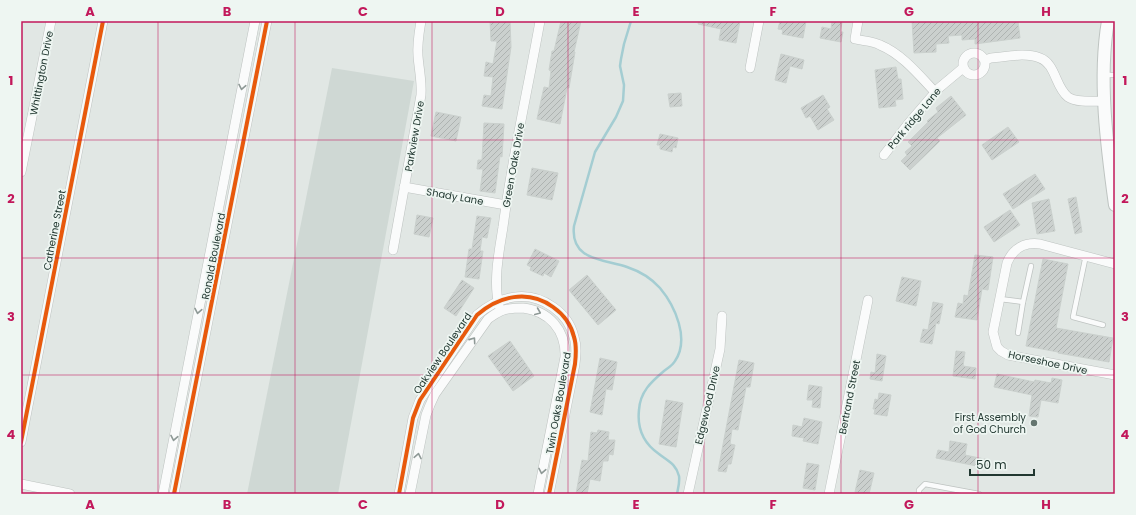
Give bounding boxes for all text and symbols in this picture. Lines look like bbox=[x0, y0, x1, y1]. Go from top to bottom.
text: A bbox=[85, 2, 95, 21]
text: B bbox=[223, 2, 232, 21]
text: C bbox=[358, 2, 368, 21]
text: D bbox=[495, 2, 505, 21]
text: E bbox=[632, 2, 640, 21]
text: F bbox=[769, 2, 777, 21]
text: G bbox=[904, 2, 914, 21]
text: H bbox=[1041, 2, 1051, 21]
street label: Whittington Drive bbox=[26, 30, 57, 117]
text: 1 bbox=[9, 71, 13, 90]
text: 1 bbox=[1123, 71, 1127, 90]
one-way arrow bbox=[238, 84, 246, 90]
street label: Park ridge Lane bbox=[884, 84, 945, 152]
street label: Parkview Drive bbox=[401, 100, 428, 173]
street label: Green Oaks Drive bbox=[499, 122, 528, 209]
street label: Shady Lane bbox=[425, 184, 485, 209]
street label: Catherine Street bbox=[39, 188, 70, 272]
text: 2 bbox=[7, 189, 15, 208]
text: 2 bbox=[1121, 189, 1129, 208]
street label: Ronald Boulevard bbox=[198, 211, 229, 301]
text: 3 bbox=[7, 307, 15, 326]
one-way arrow bbox=[195, 307, 203, 314]
text: 3 bbox=[1121, 307, 1129, 326]
one-way arrow bbox=[535, 308, 542, 316]
street label: Oakview Boulevard bbox=[410, 310, 475, 397]
one-way arrow bbox=[468, 337, 476, 344]
street label: Horseshoe Drive bbox=[1007, 347, 1089, 378]
street label: Twin Oaks Boulevard bbox=[542, 351, 575, 455]
street label: Bertrand Street bbox=[835, 358, 864, 435]
street label: Edgewood Drive bbox=[691, 364, 724, 446]
place label: First Assembly of God Church bbox=[953, 410, 1026, 437]
marker: First Assembly of God Church bbox=[1029, 418, 1039, 428]
text: 4 bbox=[7, 425, 16, 444]
text: 4 bbox=[1121, 425, 1130, 444]
one-way arrow bbox=[170, 435, 178, 441]
scale bar bbox=[970, 451, 1034, 477]
one-way arrow bbox=[413, 453, 422, 459]
text: 50 m bbox=[976, 456, 1007, 473]
one-way arrow bbox=[539, 468, 547, 474]
text: A bbox=[85, 495, 95, 514]
text: B bbox=[223, 495, 232, 514]
text: C bbox=[358, 495, 368, 514]
text: D bbox=[495, 495, 505, 514]
text: E bbox=[632, 495, 640, 514]
text: F bbox=[769, 495, 777, 514]
text: G bbox=[904, 495, 914, 514]
text: H bbox=[1041, 495, 1051, 514]

